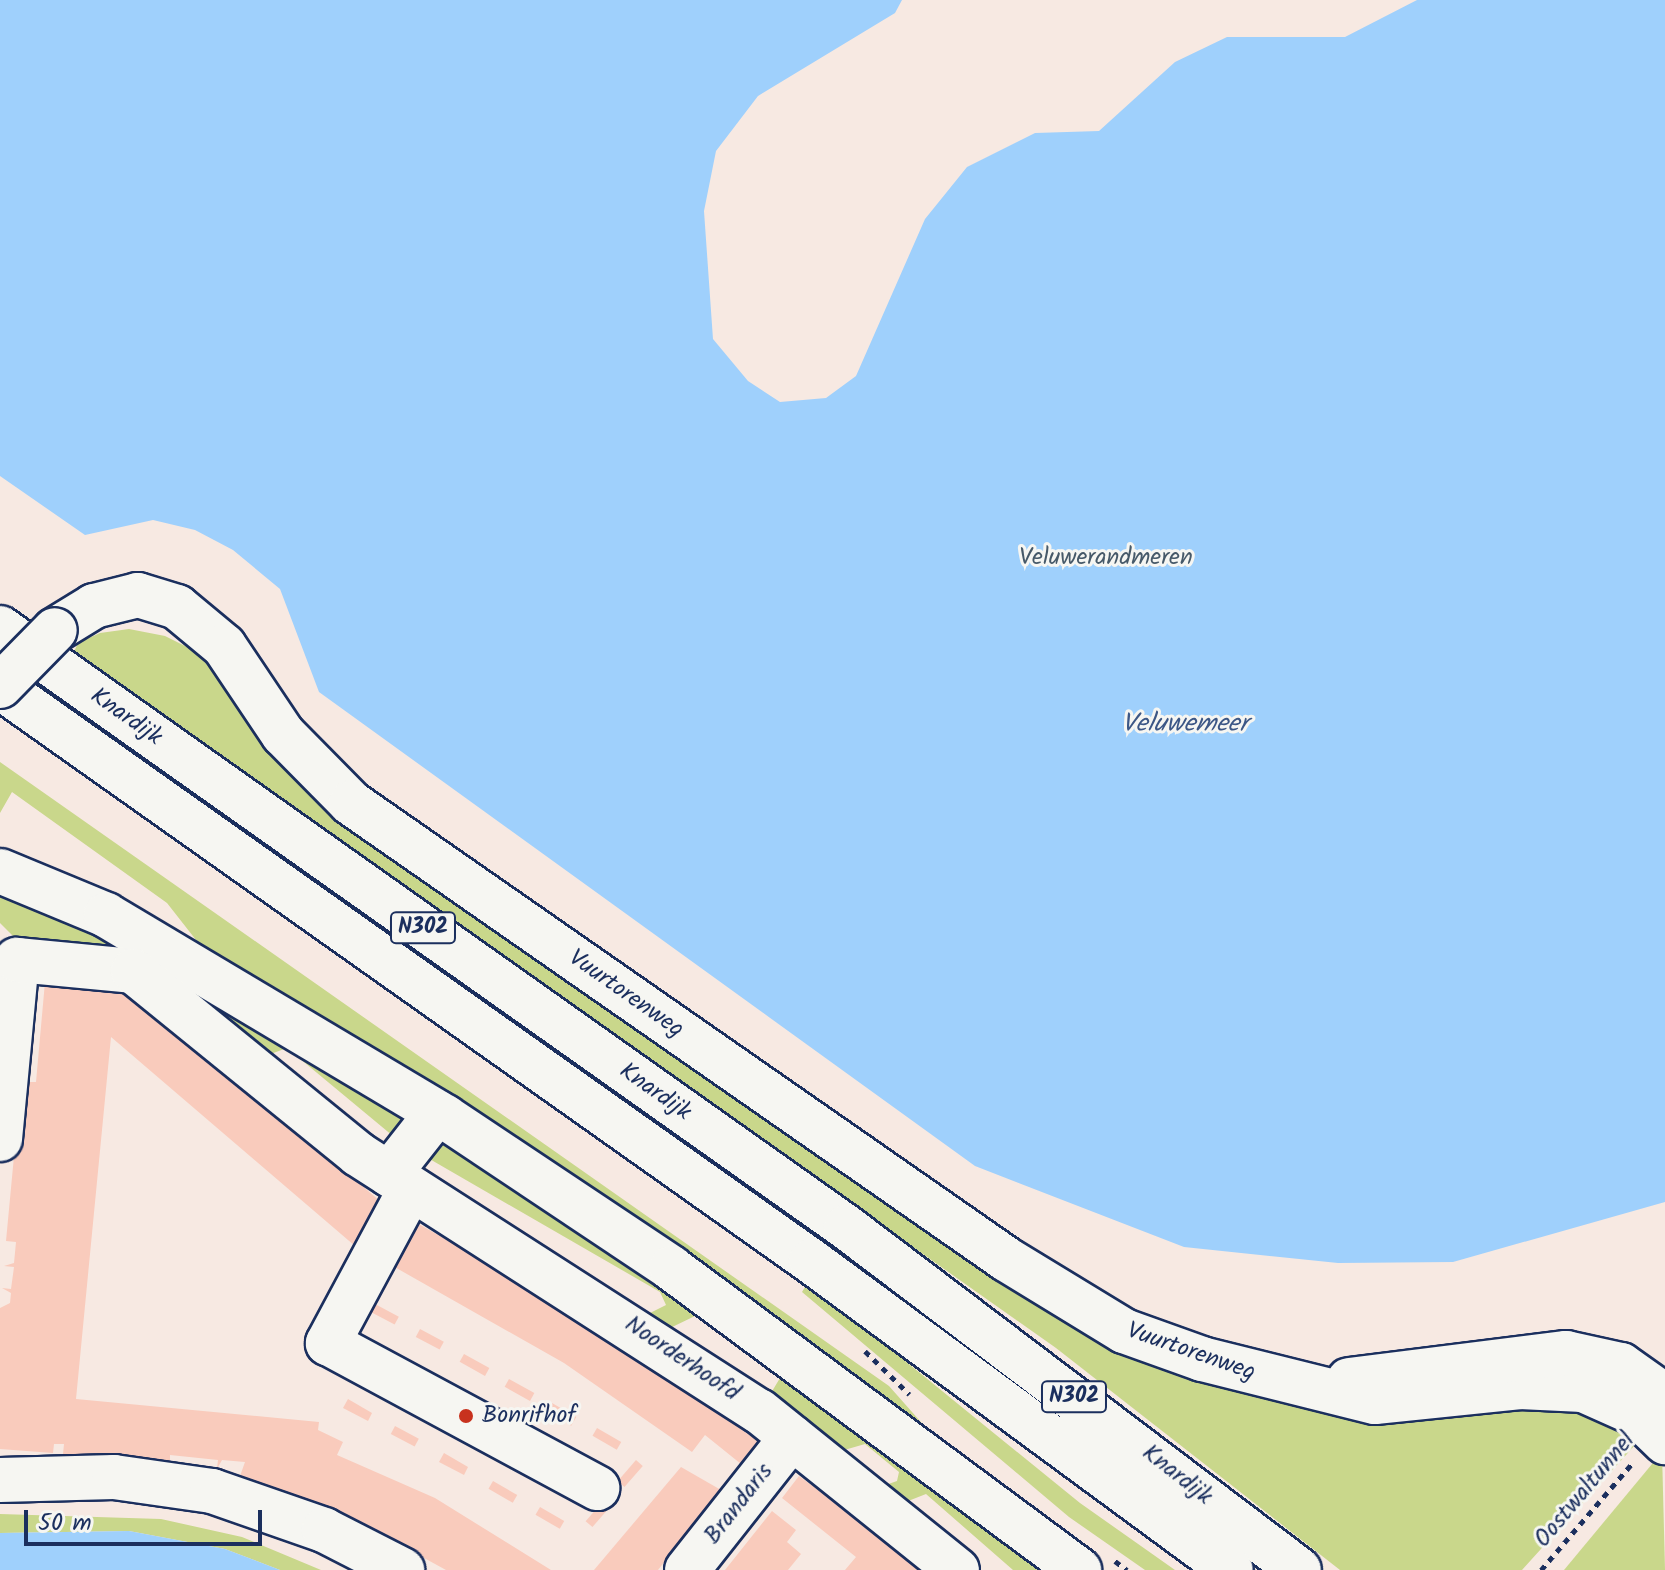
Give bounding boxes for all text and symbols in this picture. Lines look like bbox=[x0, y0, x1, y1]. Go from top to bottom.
park label: Veluwerandmeren bbox=[1019, 544, 1193, 572]
street label: Knardijk bbox=[84, 682, 168, 752]
water label: Veluwemeer bbox=[1122, 709, 1248, 741]
road number: N302 bbox=[389, 910, 457, 946]
street label: Vuurtorenweg bbox=[563, 944, 689, 1044]
street label: Knardijk bbox=[613, 1057, 697, 1127]
street label: Noorderhoofd bbox=[619, 1310, 745, 1408]
street label: Vuurtorenweg bbox=[1123, 1317, 1259, 1387]
road number: N302 bbox=[1040, 1379, 1108, 1415]
place label: Bonrifhof bbox=[482, 1402, 576, 1430]
marker: Bonrifhof bbox=[457, 1407, 475, 1425]
street label: Oostwaltunnel bbox=[1528, 1427, 1642, 1553]
street label: Knardijk bbox=[1136, 1439, 1218, 1511]
street label: Brandaris bbox=[699, 1458, 779, 1550]
scale bar bbox=[28, 1494, 266, 1544]
text: 50 m bbox=[38, 1504, 92, 1543]

